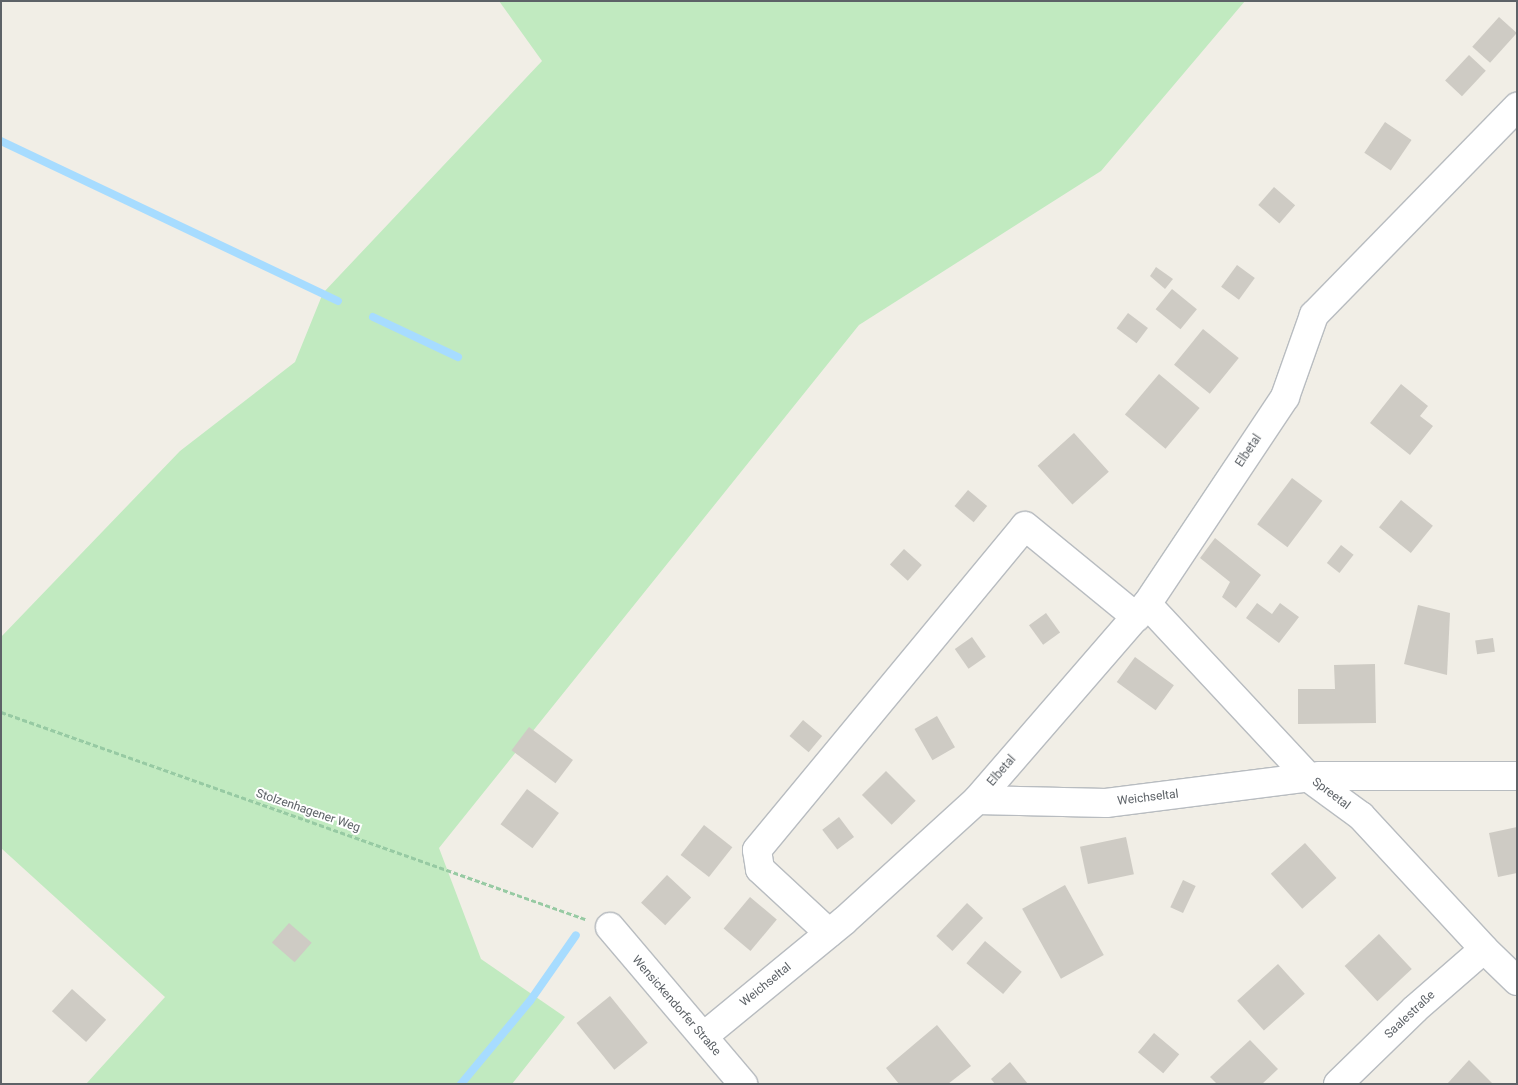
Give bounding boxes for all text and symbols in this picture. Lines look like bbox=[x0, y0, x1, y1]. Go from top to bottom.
street label: Elbetal bbox=[1233, 432, 1265, 470]
street label: Elbetal bbox=[985, 753, 1019, 789]
street label: Spreetal bbox=[1309, 775, 1353, 813]
street label: Stolzenhagener Weg bbox=[254, 786, 362, 836]
street label: Weichseltal bbox=[1117, 787, 1179, 809]
street label: Wensickendorfer Straße bbox=[629, 953, 723, 1059]
street label: Weichseltal bbox=[738, 960, 794, 1010]
street label: Saalestraße bbox=[1382, 988, 1438, 1042]

